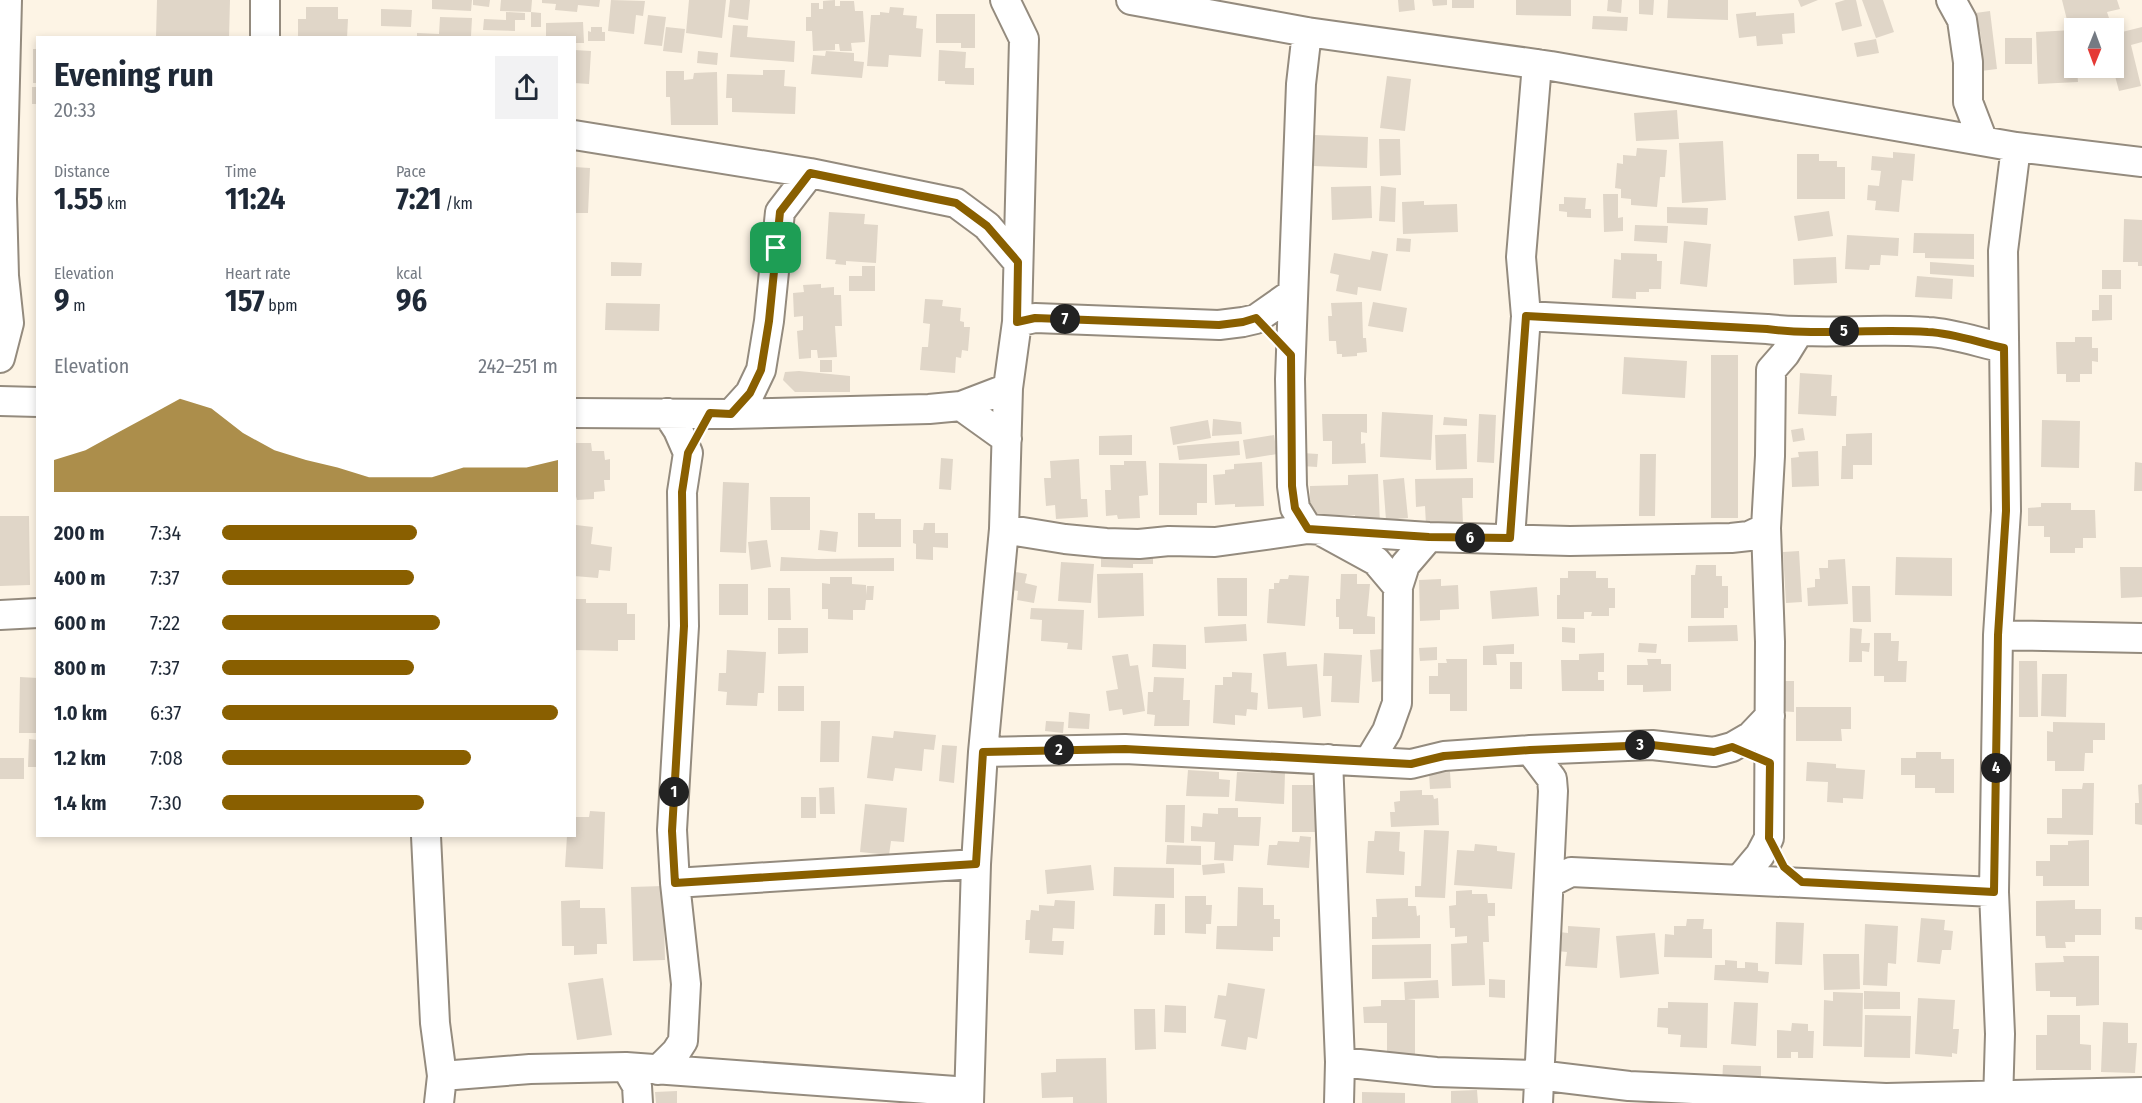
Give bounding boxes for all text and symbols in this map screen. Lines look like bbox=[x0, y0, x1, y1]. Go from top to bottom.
north arrow bbox=[2064, 18, 2124, 78]
map controls bbox=[2064, 18, 2124, 78]
text: Evening run bbox=[54, 55, 214, 95]
button: share bbox=[495, 56, 558, 119]
text: 20:33 bbox=[54, 98, 96, 122]
text: Distance bbox=[54, 162, 110, 181]
text: Time bbox=[225, 162, 257, 181]
text: Pace bbox=[396, 162, 426, 181]
text: 1.55 bbox=[54, 181, 103, 217]
text: 11:24 bbox=[225, 181, 285, 217]
text: 7:21 bbox=[396, 181, 442, 217]
text: km bbox=[103, 194, 127, 213]
text: /km bbox=[442, 194, 473, 213]
pin bbox=[750, 222, 801, 273]
icon: arrive bbox=[759, 231, 792, 264]
text: Elevation bbox=[54, 264, 114, 283]
text: Heart rate bbox=[225, 264, 291, 283]
text: kcal bbox=[396, 264, 422, 283]
text: 9 bbox=[54, 283, 70, 319]
text: 157 bbox=[225, 283, 265, 319]
text: 96 bbox=[396, 283, 427, 319]
text: m bbox=[70, 296, 86, 315]
text: bpm bbox=[265, 296, 298, 315]
pin: 7 bbox=[1050, 304, 1080, 334]
text: 7 bbox=[1062, 309, 1068, 328]
pin: 5 bbox=[1829, 316, 1859, 346]
text: 5 bbox=[1840, 321, 1848, 340]
text: Elevation bbox=[54, 354, 129, 378]
text: 242–251 m bbox=[478, 354, 558, 378]
text: 200 m bbox=[54, 521, 105, 545]
text: 7:34 bbox=[150, 521, 181, 545]
pin: 6 bbox=[1455, 523, 1485, 553]
text: 6 bbox=[1466, 528, 1474, 547]
text: 400 m bbox=[54, 566, 106, 590]
text: 7:37 bbox=[150, 566, 180, 590]
text: 600 m bbox=[54, 611, 106, 635]
text: 7:22 bbox=[150, 611, 180, 635]
text: 800 m bbox=[54, 656, 106, 680]
text: 7:37 bbox=[150, 656, 180, 680]
text: 1.0 km bbox=[54, 701, 107, 725]
text: 6:37 bbox=[150, 701, 181, 725]
pin: 3 bbox=[1625, 730, 1655, 760]
pin: 2 bbox=[1044, 735, 1074, 765]
text: 3 bbox=[1636, 735, 1644, 754]
text: 2 bbox=[1055, 740, 1063, 759]
text: 1.2 km bbox=[54, 746, 106, 770]
text: 7:08 bbox=[150, 746, 183, 770]
pin: 4 bbox=[1981, 753, 2011, 783]
text: 4 bbox=[1992, 758, 2000, 777]
pin: 1 bbox=[659, 777, 689, 807]
text: 1 bbox=[671, 782, 677, 801]
text: 1.4 km bbox=[54, 791, 106, 815]
text: 7:30 bbox=[150, 791, 182, 815]

